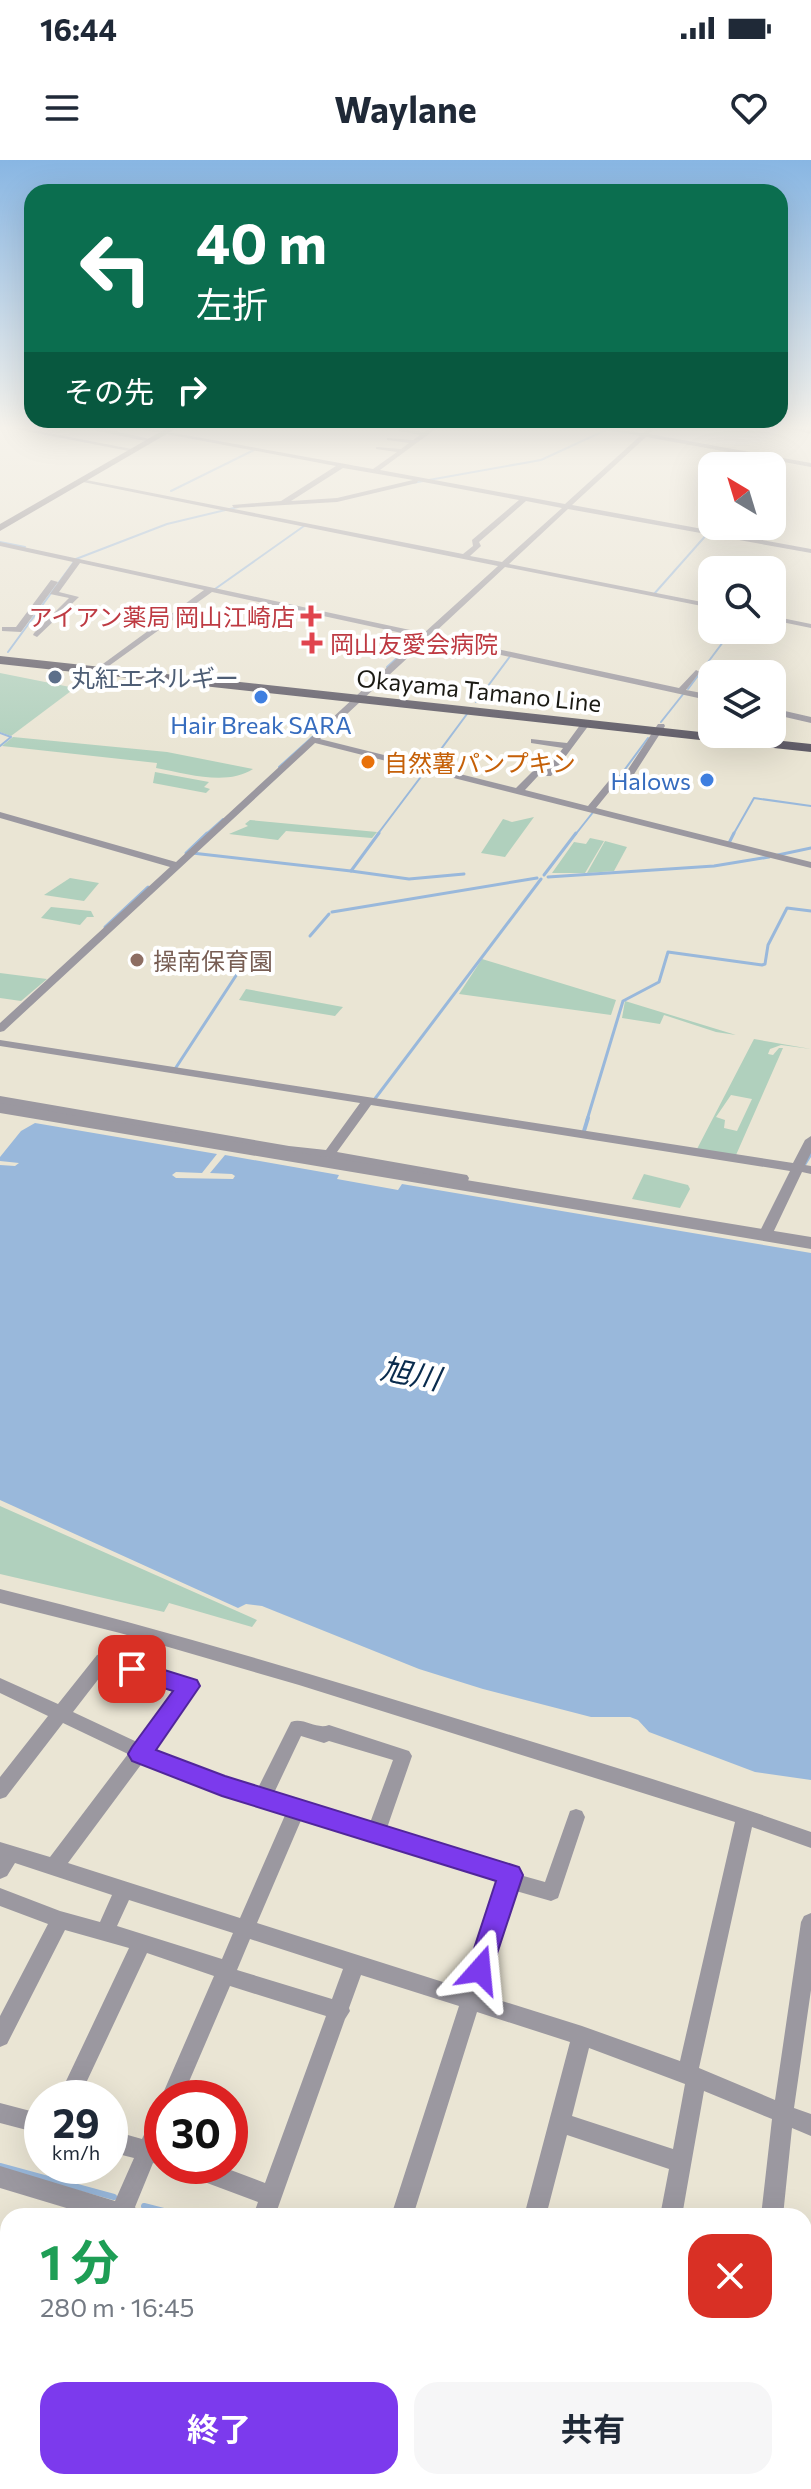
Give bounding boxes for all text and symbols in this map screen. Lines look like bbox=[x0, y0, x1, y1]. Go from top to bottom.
text: 16:44 bbox=[40, 10, 117, 47]
icon: menu bbox=[40, 86, 84, 130]
text: Waylane bbox=[334, 86, 477, 130]
icon: heart bbox=[727, 86, 771, 130]
text: 40 m bbox=[196, 207, 327, 276]
icon: left bbox=[64, 216, 168, 320]
text: 左折 bbox=[196, 281, 268, 325]
icon: right bbox=[170, 368, 214, 412]
text: その先 bbox=[64, 372, 154, 409]
north arrow bbox=[698, 452, 786, 540]
map controls bbox=[698, 452, 786, 748]
button: search bbox=[698, 556, 786, 644]
place label: アイアン薬局 岡山江崎店 bbox=[29, 602, 295, 631]
marker: アイアン薬局 岡山江崎店 bbox=[302, 607, 320, 625]
place label: 岡山友愛会病院 bbox=[330, 629, 498, 658]
marker: 岡山友愛会病院 bbox=[301, 632, 323, 654]
button: layers bbox=[698, 660, 786, 748]
place label: 丸紅エネルギー bbox=[71, 663, 239, 692]
street label: Okayama Tamano Line bbox=[355, 663, 603, 717]
marker: 丸紅エネルギー bbox=[46, 668, 64, 686]
marker: Hair Break SARA bbox=[252, 688, 270, 706]
place label: Hair Break SARA bbox=[170, 710, 352, 739]
place label: 自然薯パンプキン bbox=[384, 748, 576, 777]
marker: 自然薯パンプキン bbox=[359, 753, 377, 771]
place label: Halows bbox=[610, 766, 691, 795]
marker: Halows bbox=[698, 771, 716, 789]
place label: 操南保育園 bbox=[153, 946, 273, 975]
marker: 操南保育園 bbox=[128, 951, 146, 969]
water label: 旭川 bbox=[378, 1348, 447, 1396]
pin bbox=[98, 1635, 166, 1703]
icon: arrive bbox=[110, 1647, 154, 1691]
position arrow bbox=[438, 1928, 522, 2012]
speed limit sign: 30 bbox=[144, 2080, 248, 2184]
text: 29 bbox=[52, 2097, 100, 2146]
text: km/h bbox=[52, 2140, 100, 2164]
text: 1 分 bbox=[40, 2231, 119, 2290]
button: close bbox=[688, 2234, 772, 2318]
text: 280 m · 16:45 bbox=[40, 2291, 194, 2322]
button: 終了 bbox=[40, 2382, 398, 2474]
button: 共有 bbox=[414, 2382, 772, 2474]

